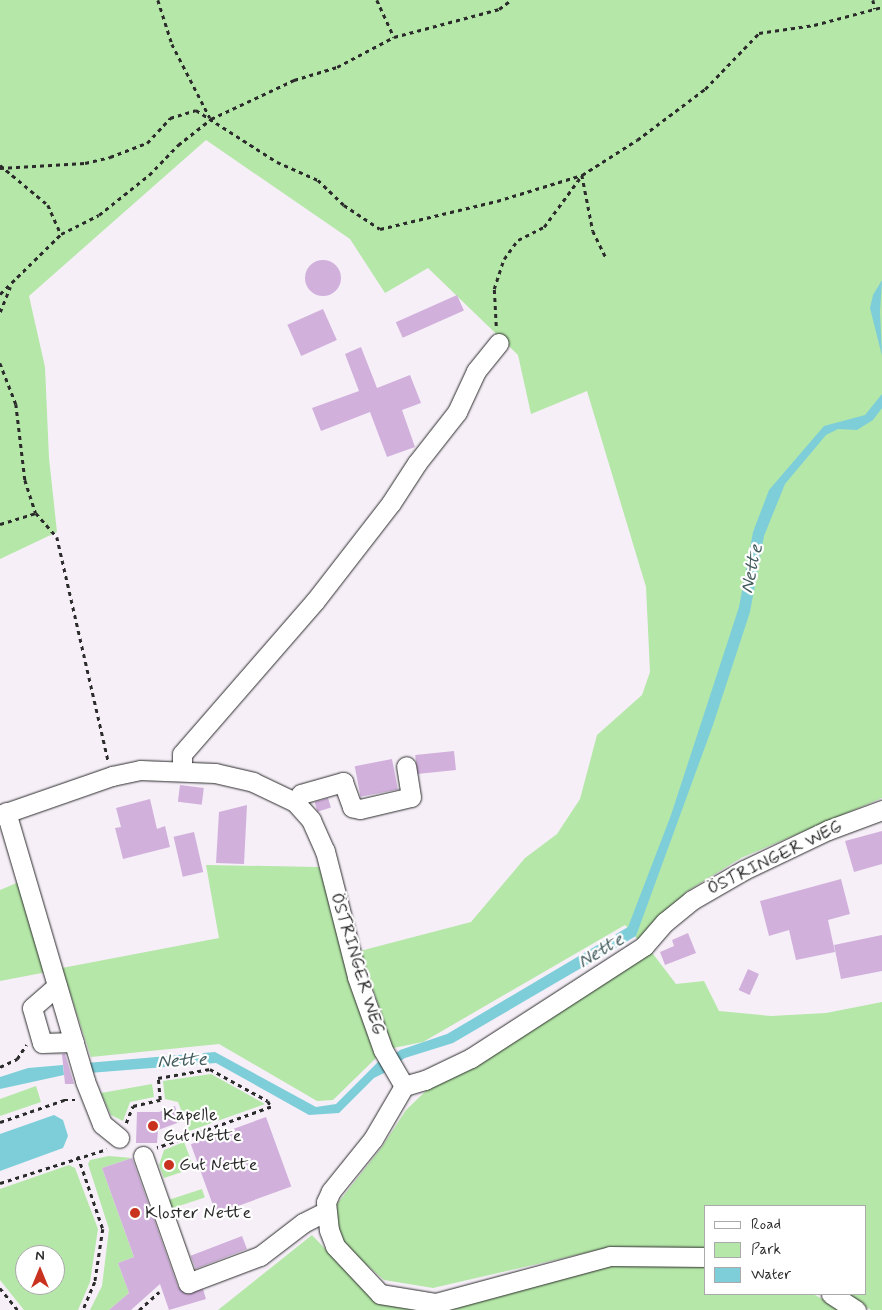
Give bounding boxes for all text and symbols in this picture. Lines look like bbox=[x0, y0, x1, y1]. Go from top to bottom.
water label: Nette bbox=[736, 542, 768, 596]
street label: ÖSTRINGER WEG bbox=[704, 816, 846, 900]
street label: ÖSTRINGER WEG bbox=[325, 890, 389, 1038]
water label: Nette bbox=[574, 928, 628, 974]
water label: Nette bbox=[157, 1048, 207, 1074]
place label: Kapelle Gut Nette bbox=[163, 1105, 242, 1148]
marker: Kapelle Gut Nette bbox=[147, 1120, 159, 1132]
place label: Gut Nette bbox=[179, 1154, 258, 1176]
marker: Gut Nette bbox=[163, 1159, 175, 1171]
place label: Kloster Nette bbox=[145, 1202, 250, 1224]
legend bbox=[704, 1205, 867, 1295]
marker: Kloster Nette bbox=[129, 1207, 141, 1219]
text: Road bbox=[751, 1215, 781, 1235]
text: Park bbox=[751, 1240, 781, 1260]
north arrow bbox=[15, 1245, 65, 1295]
text: N bbox=[35, 1247, 45, 1265]
text: Water bbox=[751, 1265, 791, 1285]

